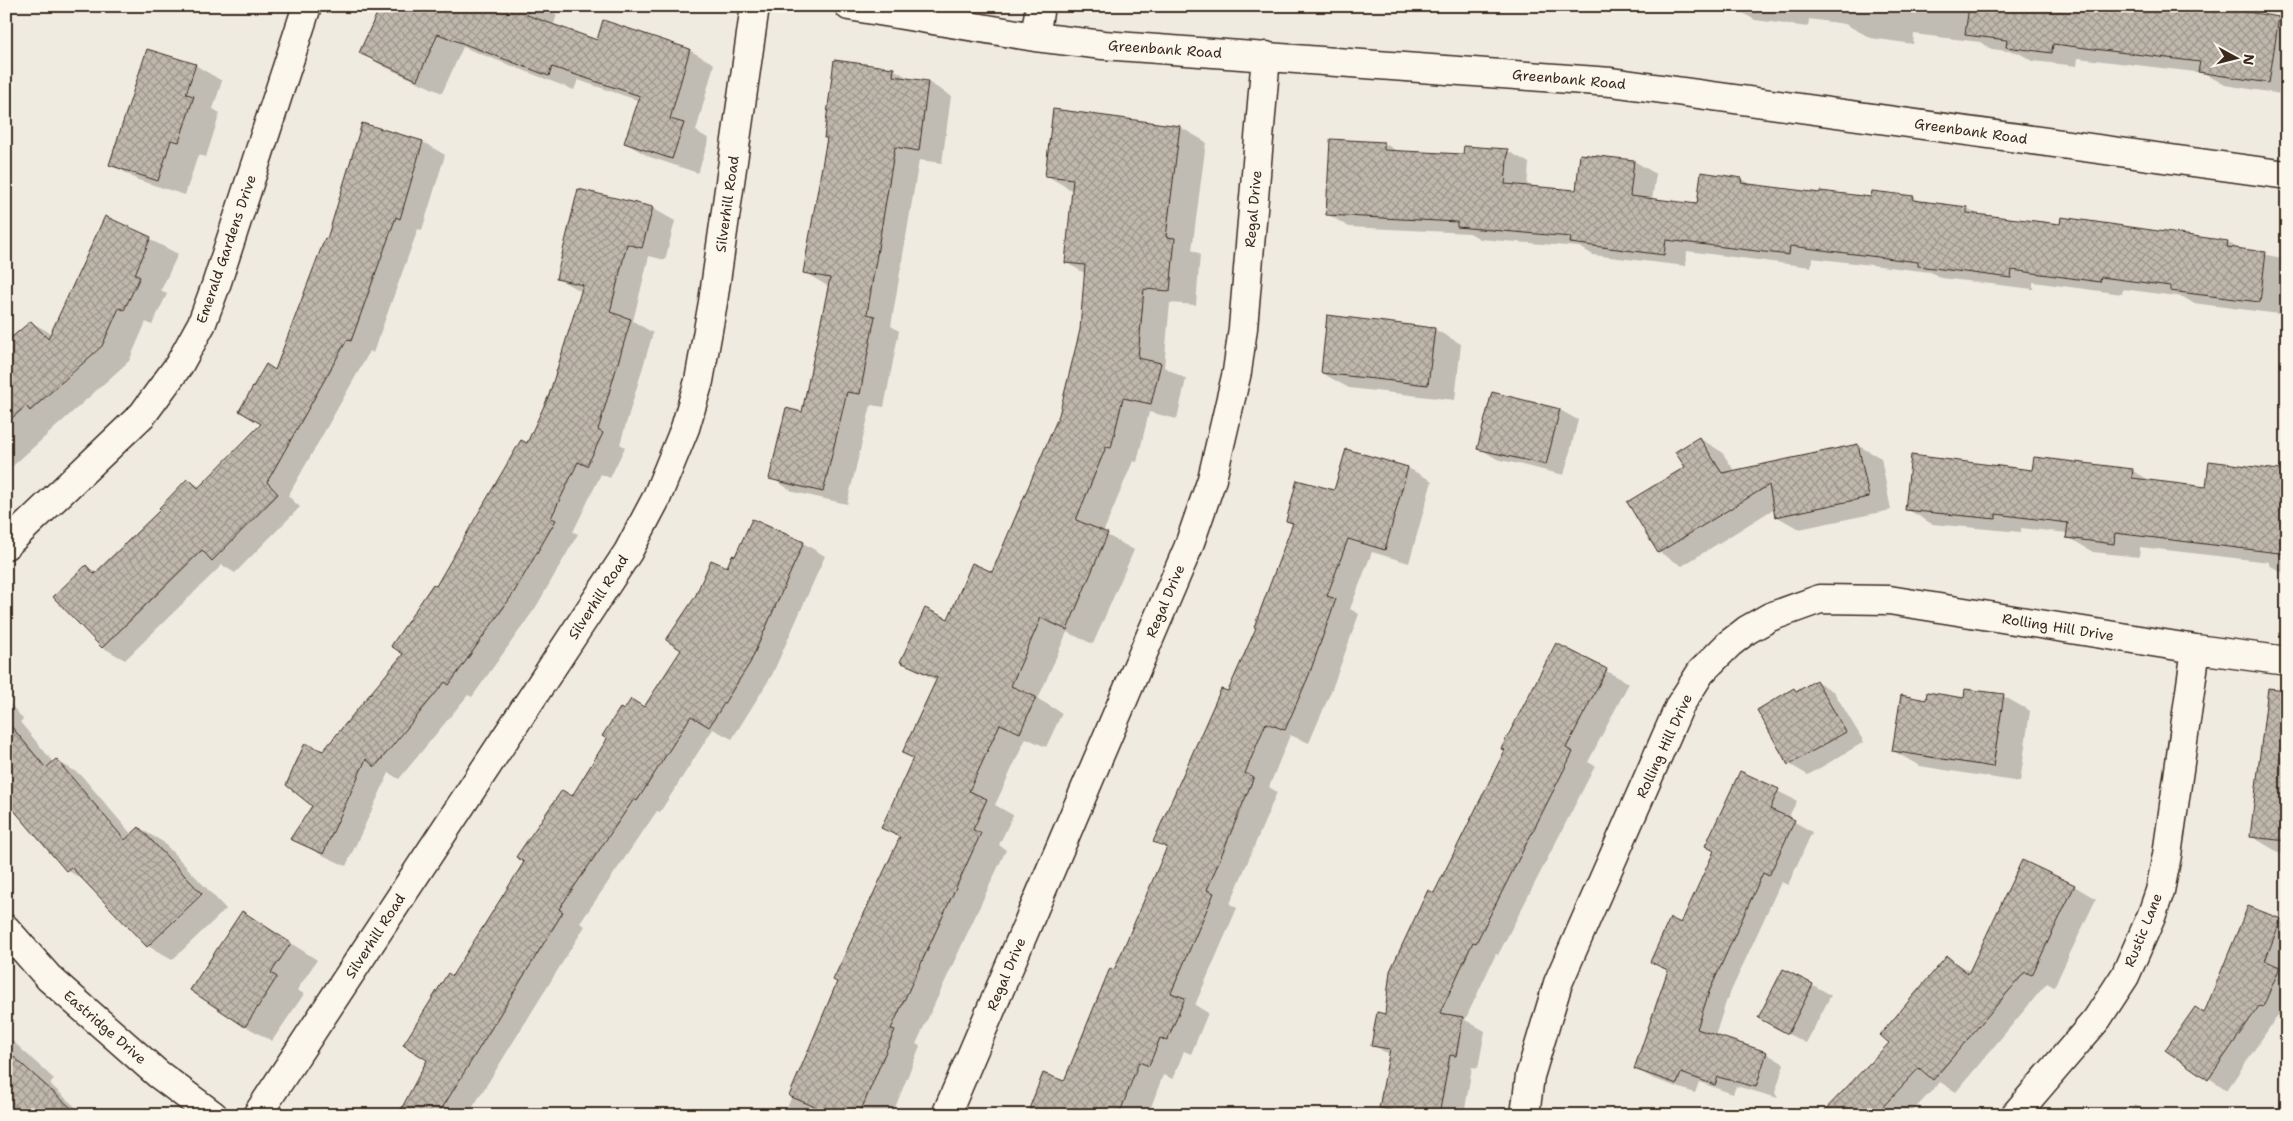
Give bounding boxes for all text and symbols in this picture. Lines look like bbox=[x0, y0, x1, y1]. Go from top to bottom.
north arrow bbox=[2210, 32, 2260, 82]
street label: Greenbank Road bbox=[1108, 36, 1223, 62]
text: N bbox=[2239, 53, 2259, 66]
street label: Greenbank Road bbox=[1511, 65, 1627, 93]
street label: Greenbank Road bbox=[1913, 114, 2029, 148]
street label: Silverhill Road bbox=[711, 154, 743, 253]
street label: Regal Drive bbox=[1241, 169, 1265, 248]
street label: Emerald Gardens Drive bbox=[192, 172, 260, 326]
street label: Silverhill Road bbox=[564, 551, 632, 643]
street label: Regal Drive bbox=[1142, 562, 1188, 640]
street label: Rolling Hill Drive bbox=[2001, 609, 2115, 645]
street label: Rolling Hill Drive bbox=[1632, 691, 1696, 801]
street label: Silverhill Road bbox=[341, 890, 409, 982]
street label: Rustic Lane bbox=[2120, 890, 2166, 970]
street label: Regal Drive bbox=[983, 935, 1029, 1013]
street label: Eastridge Drive bbox=[60, 986, 150, 1068]

